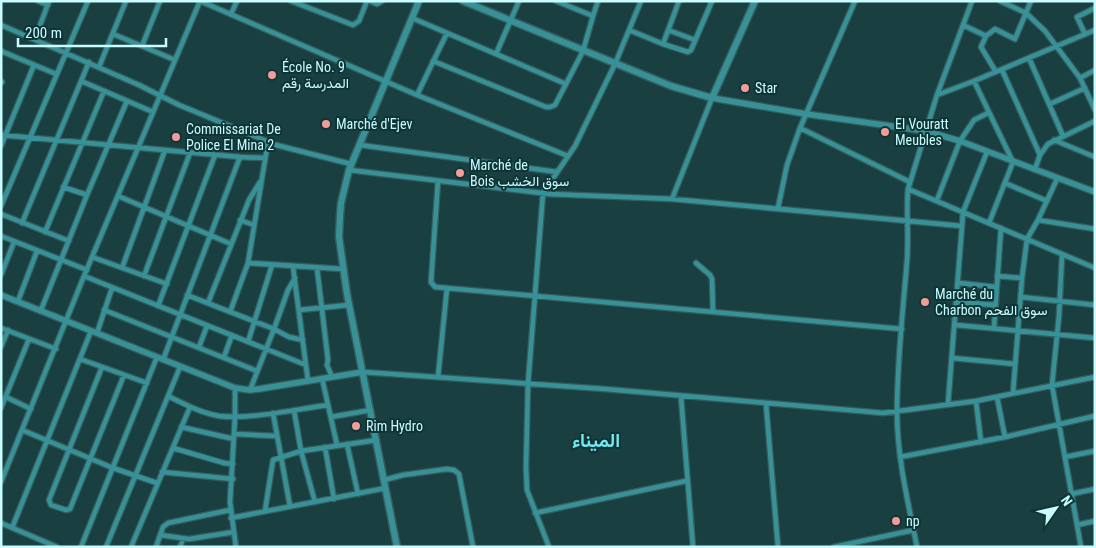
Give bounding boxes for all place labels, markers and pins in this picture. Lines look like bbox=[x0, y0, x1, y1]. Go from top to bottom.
place label: École No. 9 المدرسة رقم bbox=[282, 58, 349, 92]
marker: École No. 9 المدرسة رقم bbox=[266, 69, 278, 81]
place label: Star bbox=[755, 80, 777, 96]
marker: Star bbox=[739, 82, 751, 94]
place label: Marché d'Ejev bbox=[336, 116, 412, 132]
place label: El Vouratt Meubles bbox=[895, 116, 949, 148]
marker: Marché d'Ejev bbox=[320, 118, 332, 130]
place label: Commissariat De Police El Mina 2 bbox=[186, 121, 281, 153]
marker: El Vouratt Meubles bbox=[879, 126, 891, 138]
marker: Commissariat De Police El Mina 2 bbox=[170, 131, 182, 143]
place label: Marché de Bois سوق الخشب bbox=[470, 157, 569, 190]
marker: Marché de Bois سوق الخشب bbox=[454, 167, 466, 179]
place label: Marché du Charbon سوق الفحم bbox=[935, 286, 1047, 319]
marker: Marché du Charbon سوق الفحم bbox=[919, 296, 931, 308]
place label: Rim Hydro bbox=[366, 418, 423, 434]
marker: Rim Hydro bbox=[350, 420, 362, 432]
place label: np bbox=[906, 513, 920, 529]
marker: np bbox=[890, 515, 902, 527]

